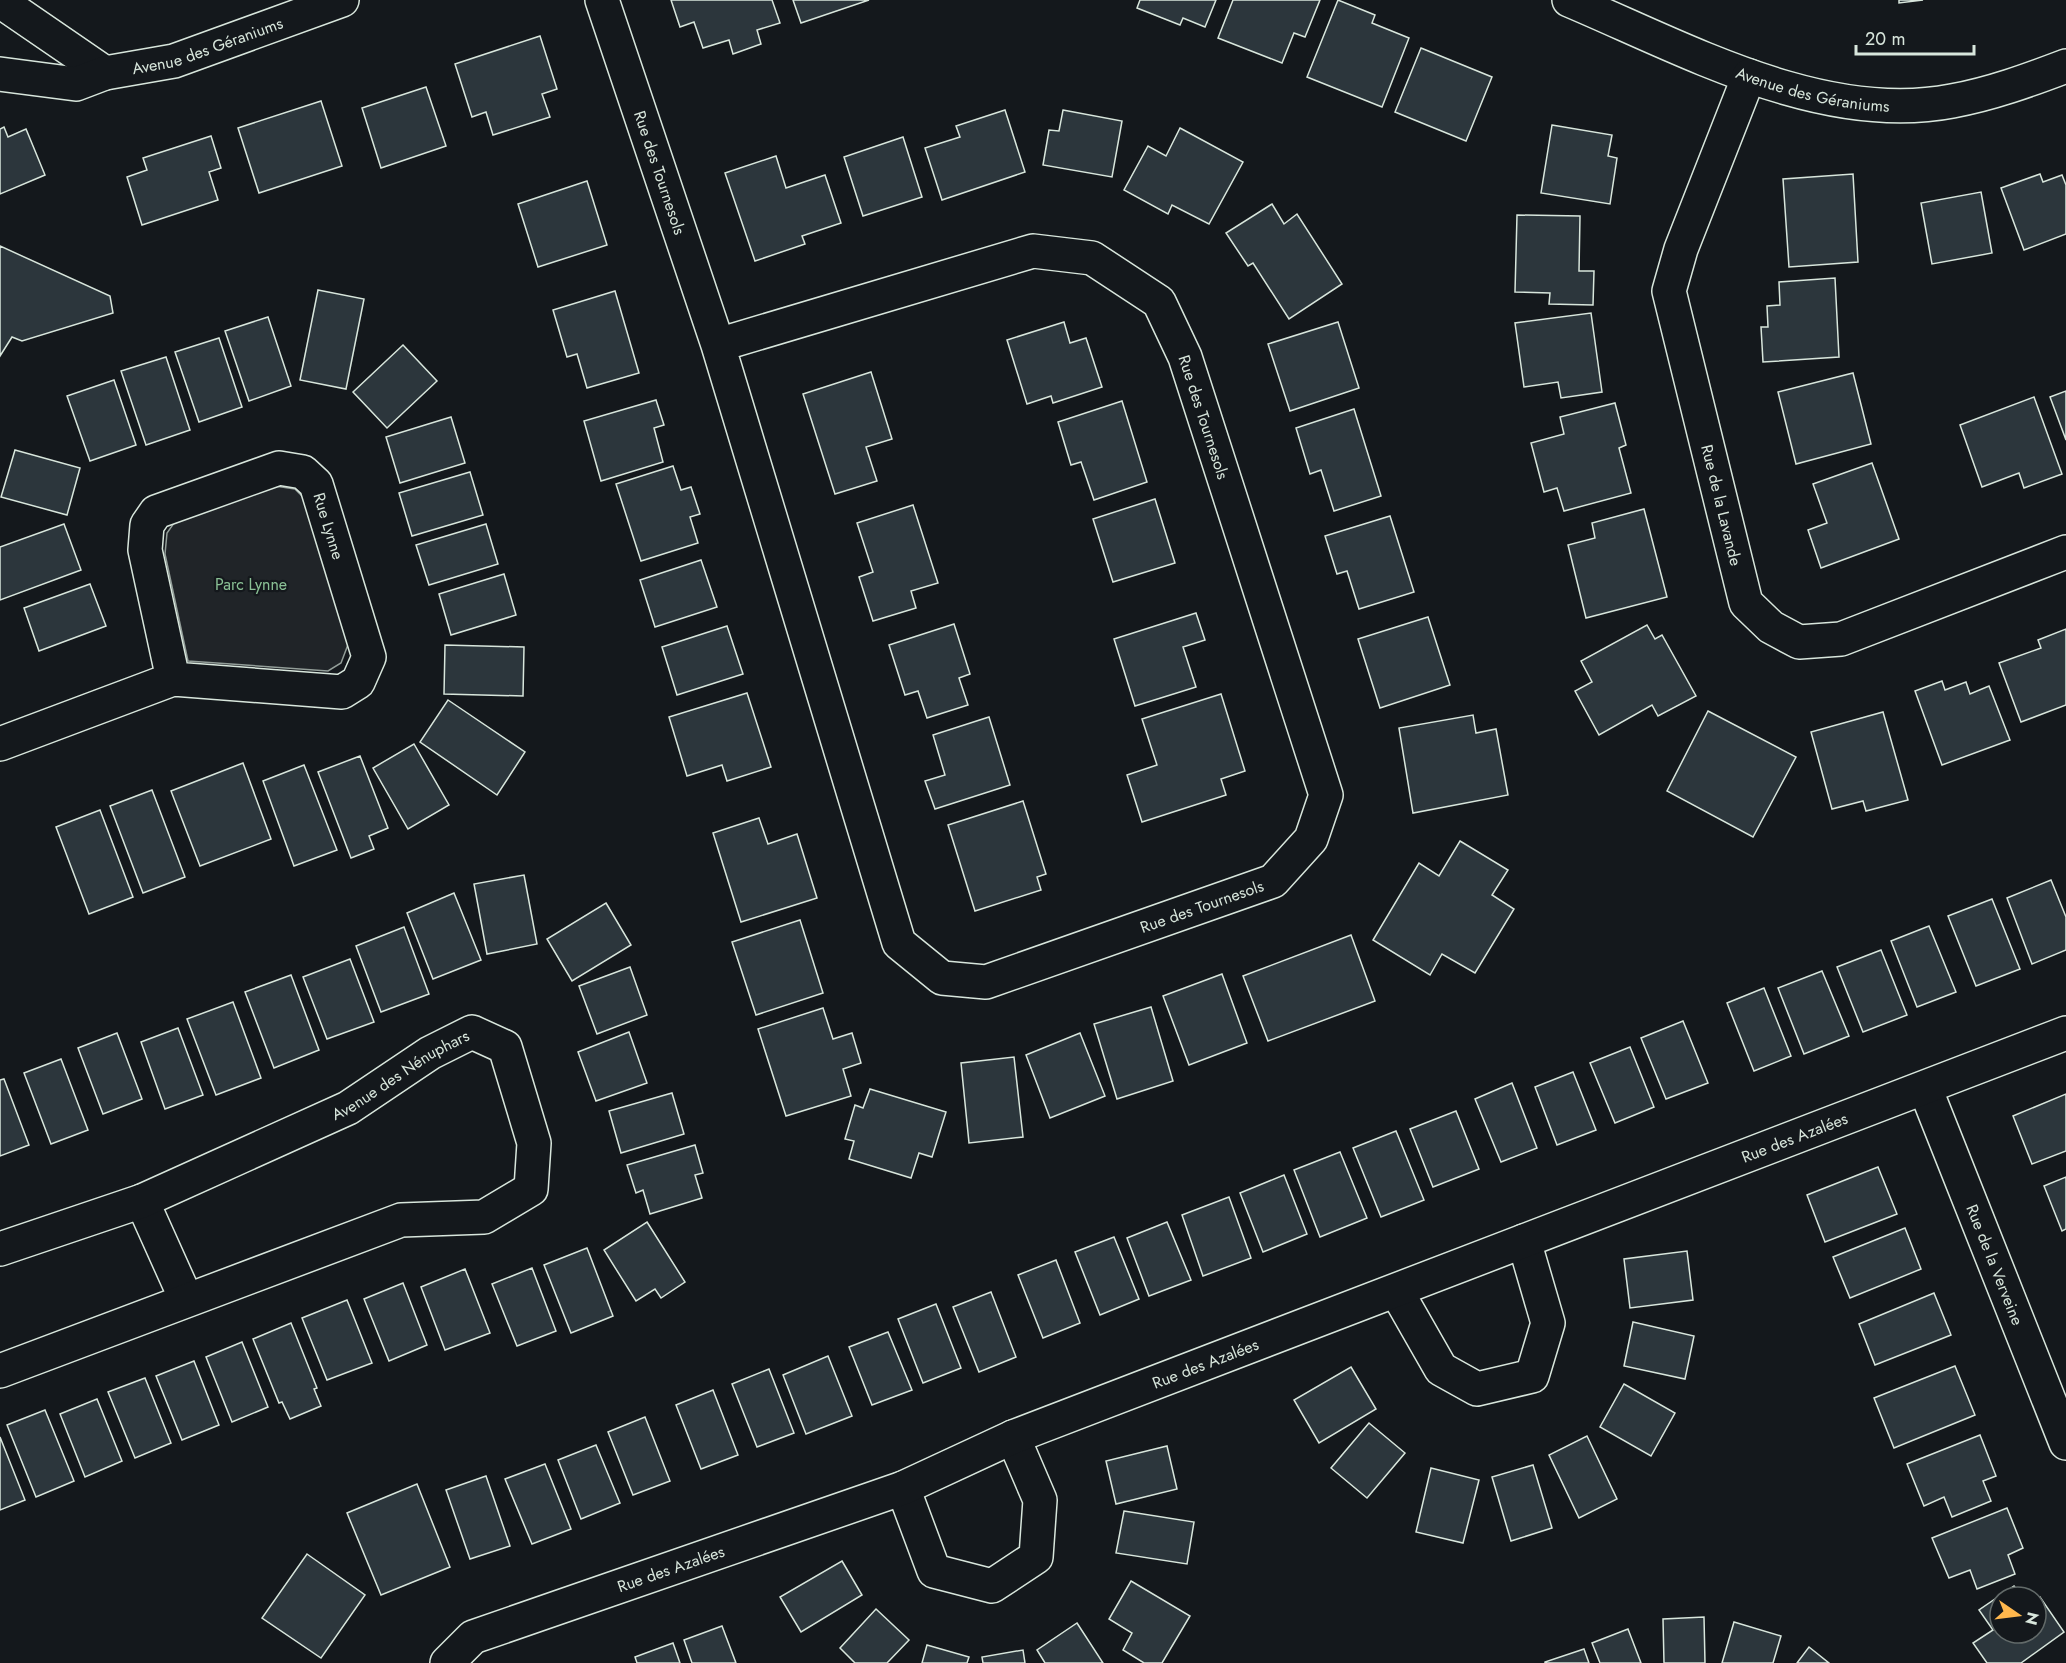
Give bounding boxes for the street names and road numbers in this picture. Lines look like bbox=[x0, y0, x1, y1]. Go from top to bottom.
street label: Avenue des Géraniums bbox=[130, 11, 286, 80]
street label: Avenue des Géraniums bbox=[1733, 61, 1890, 118]
street label: Rue des Tournesols bbox=[628, 108, 691, 238]
street label: Rue des Tournesols bbox=[1173, 352, 1234, 482]
street label: Rue de la Lavande bbox=[1695, 442, 1747, 568]
street label: Rue Lynne bbox=[307, 490, 350, 562]
street label: Rue des Tournesols bbox=[1137, 874, 1267, 939]
street label: Avenue des Nénuphars bbox=[328, 1024, 473, 1126]
street label: Rue des Azalées bbox=[1738, 1107, 1851, 1169]
street label: Rue de la Verveine bbox=[1960, 1201, 2029, 1329]
street label: Rue des Azalées bbox=[1149, 1333, 1262, 1395]
street label: Rue des Azalées bbox=[614, 1540, 728, 1598]

